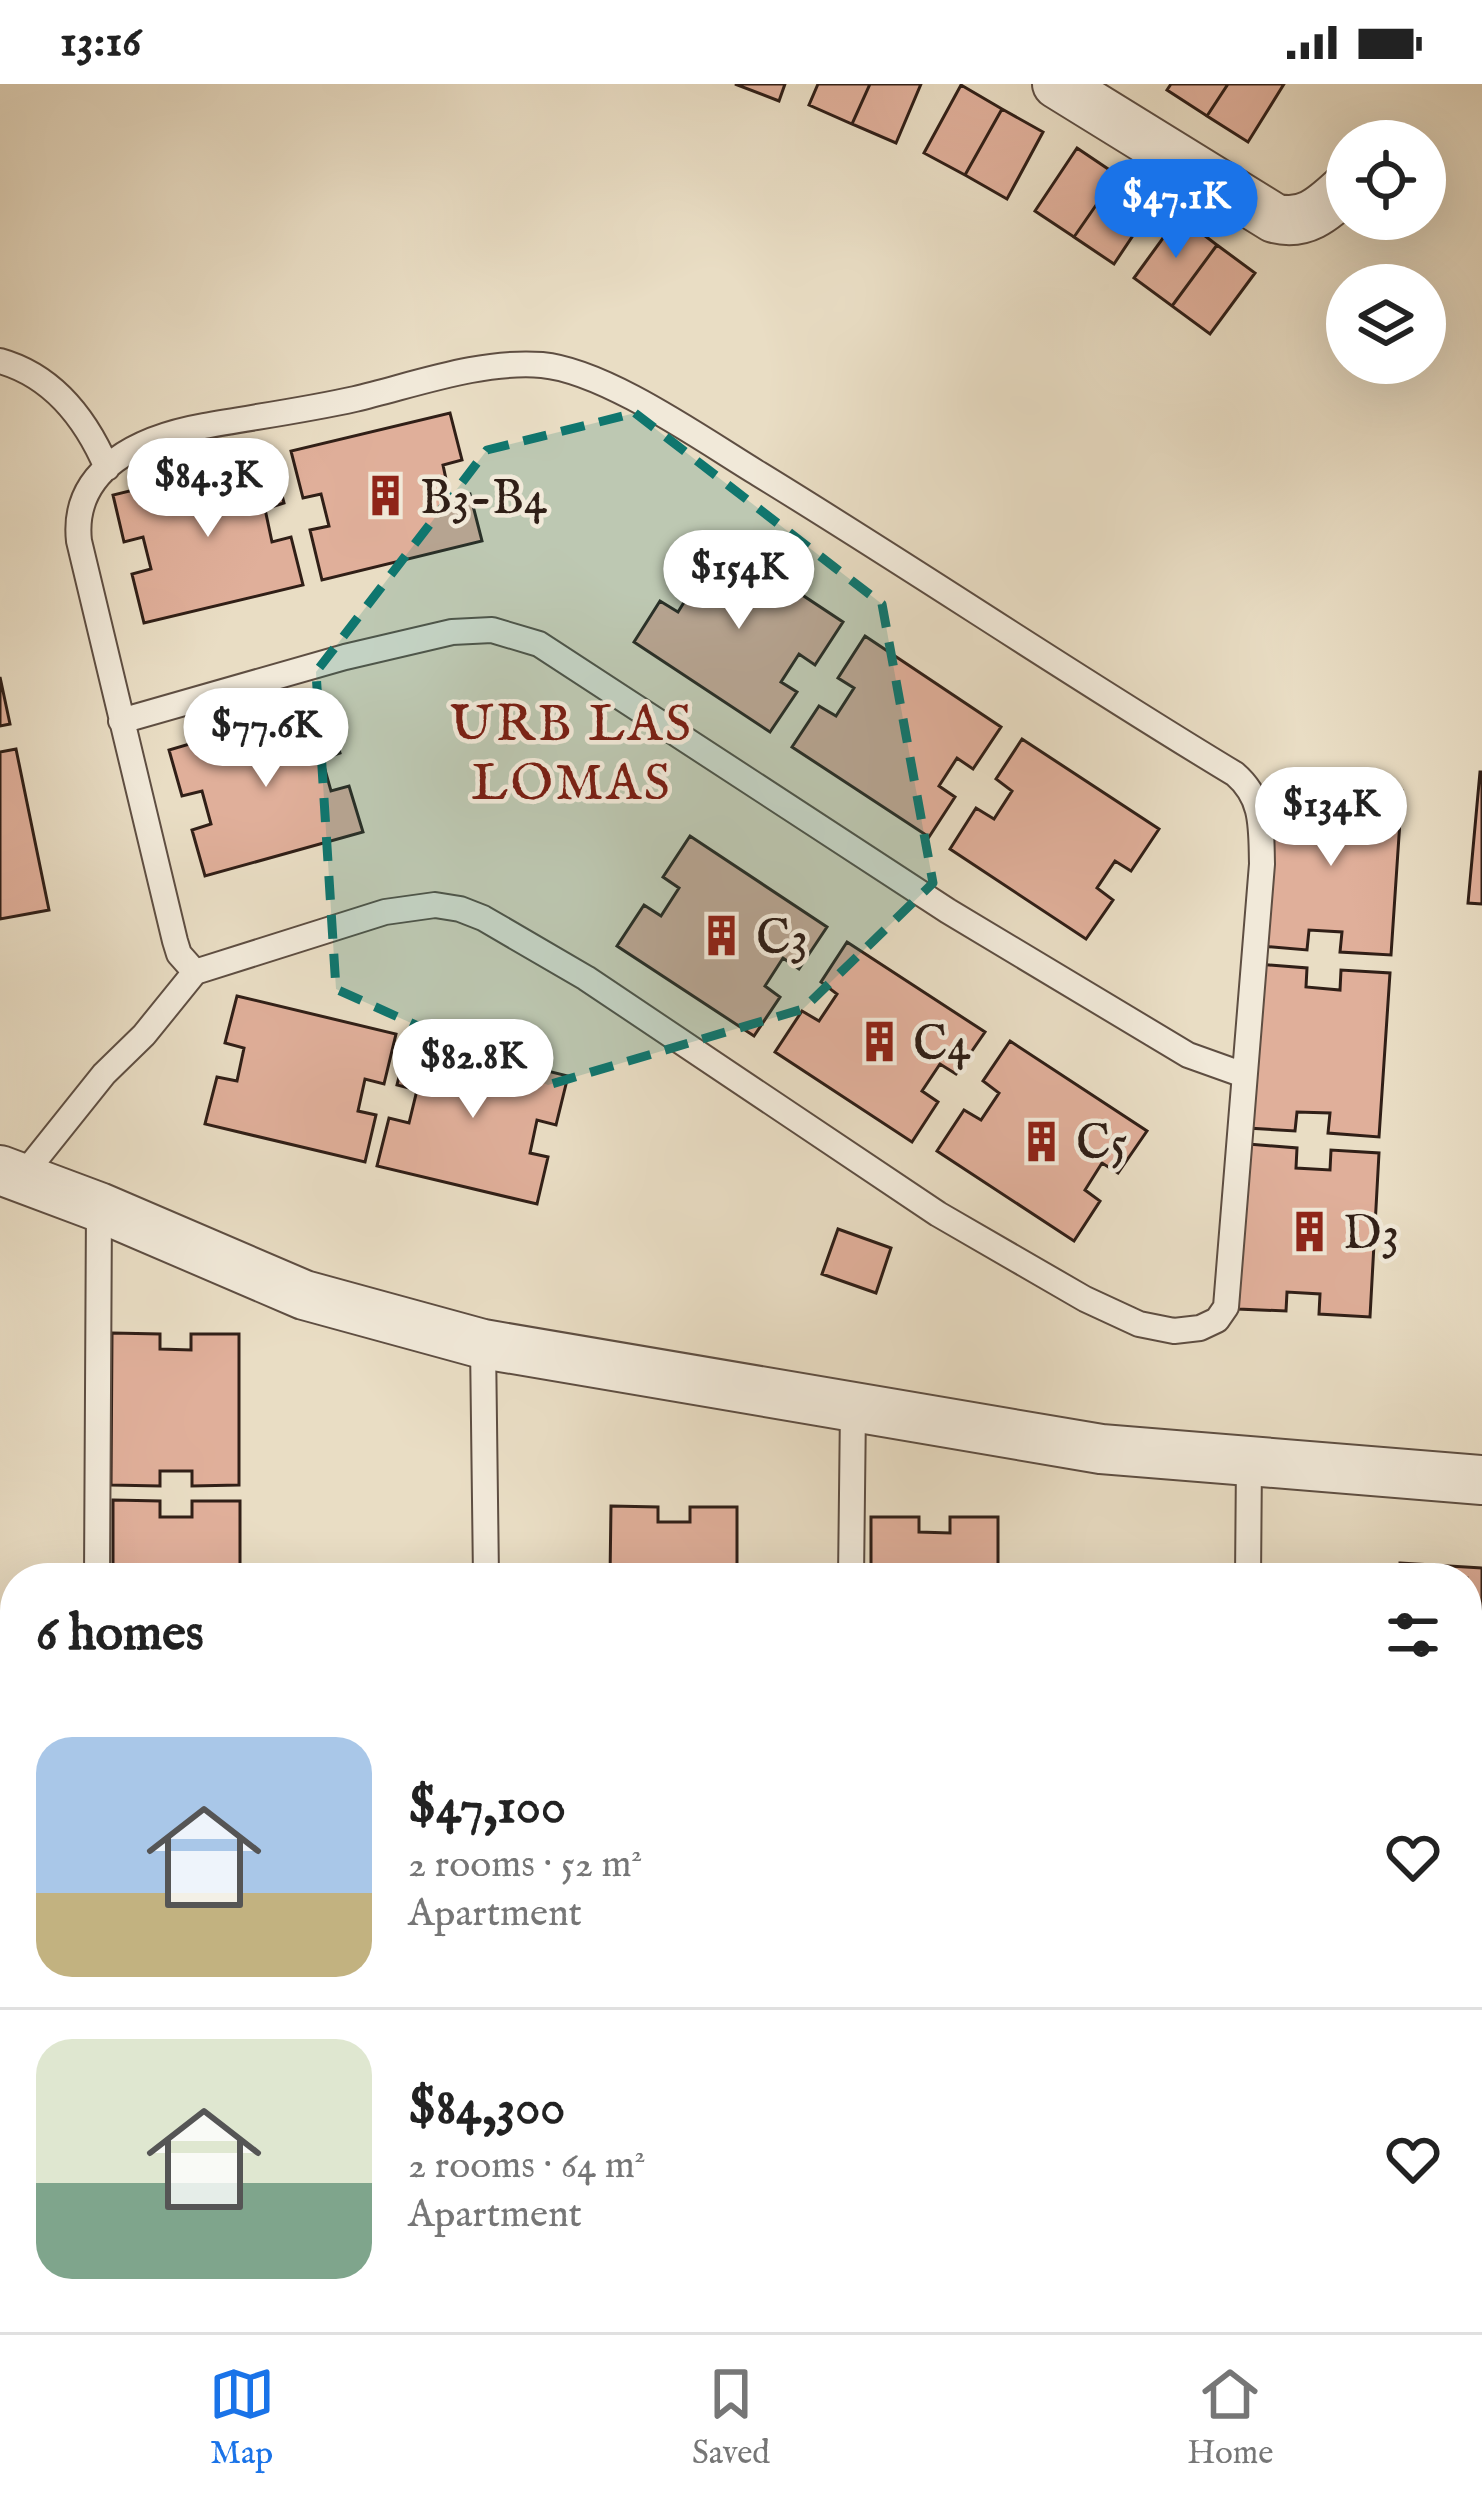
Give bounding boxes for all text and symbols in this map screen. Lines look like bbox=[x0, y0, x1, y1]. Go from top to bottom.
text: 13:16 bbox=[60, 14, 141, 71]
map controls bbox=[1326, 120, 1446, 384]
button: locate bbox=[1326, 120, 1446, 240]
pin: $47.1K bbox=[1078, 159, 1274, 261]
text: $47.1K bbox=[1122, 173, 1230, 222]
button: layers bbox=[1326, 264, 1446, 384]
pin: $84.3K bbox=[110, 438, 306, 540]
text: $84.3K bbox=[154, 452, 262, 501]
place label: B3-B4 bbox=[420, 470, 548, 530]
building icon: B3-B4 bbox=[363, 473, 409, 519]
pin: $154K bbox=[655, 530, 823, 632]
text: $154K bbox=[690, 544, 788, 593]
pin: $77.6K bbox=[168, 688, 364, 790]
district label: URB LAS LOMAS bbox=[450, 694, 694, 818]
text: $77.6K bbox=[210, 702, 322, 751]
pin: $134K bbox=[1247, 767, 1415, 869]
text: $134K bbox=[1282, 781, 1380, 830]
place label: C3 bbox=[756, 910, 808, 970]
building icon: C3 bbox=[699, 913, 745, 959]
place label: C4 bbox=[913, 1016, 971, 1076]
pin: $82.8K bbox=[375, 1019, 571, 1121]
building icon: C4 bbox=[856, 1019, 902, 1065]
text: $82.8K bbox=[419, 1033, 527, 1082]
place label: C5 bbox=[1076, 1115, 1128, 1175]
building icon: C5 bbox=[1019, 1118, 1065, 1164]
place label: D3 bbox=[1343, 1205, 1399, 1265]
building icon: D3 bbox=[1286, 1208, 1332, 1254]
icon: filters bbox=[1380, 1602, 1446, 1668]
text: 6 homes bbox=[36, 1603, 204, 1668]
text: $47,100 bbox=[408, 1776, 566, 1841]
icon: home bbox=[132, 1785, 276, 1929]
icon: heart bbox=[1380, 1824, 1446, 1890]
text: 2 rooms · 52 m² bbox=[408, 1841, 642, 1890]
text: Apartment bbox=[408, 1890, 582, 1939]
text: $84,300 bbox=[408, 2077, 565, 2142]
icon: home bbox=[132, 2087, 276, 2231]
icon: heart bbox=[1380, 2126, 1446, 2192]
text: 2 rooms · 64 m² bbox=[408, 2142, 646, 2191]
text: Apartment bbox=[408, 2191, 582, 2240]
tab: Map bbox=[209, 2361, 275, 2475]
tab: Saved bbox=[692, 2361, 770, 2475]
tab: Home bbox=[1187, 2361, 1273, 2475]

